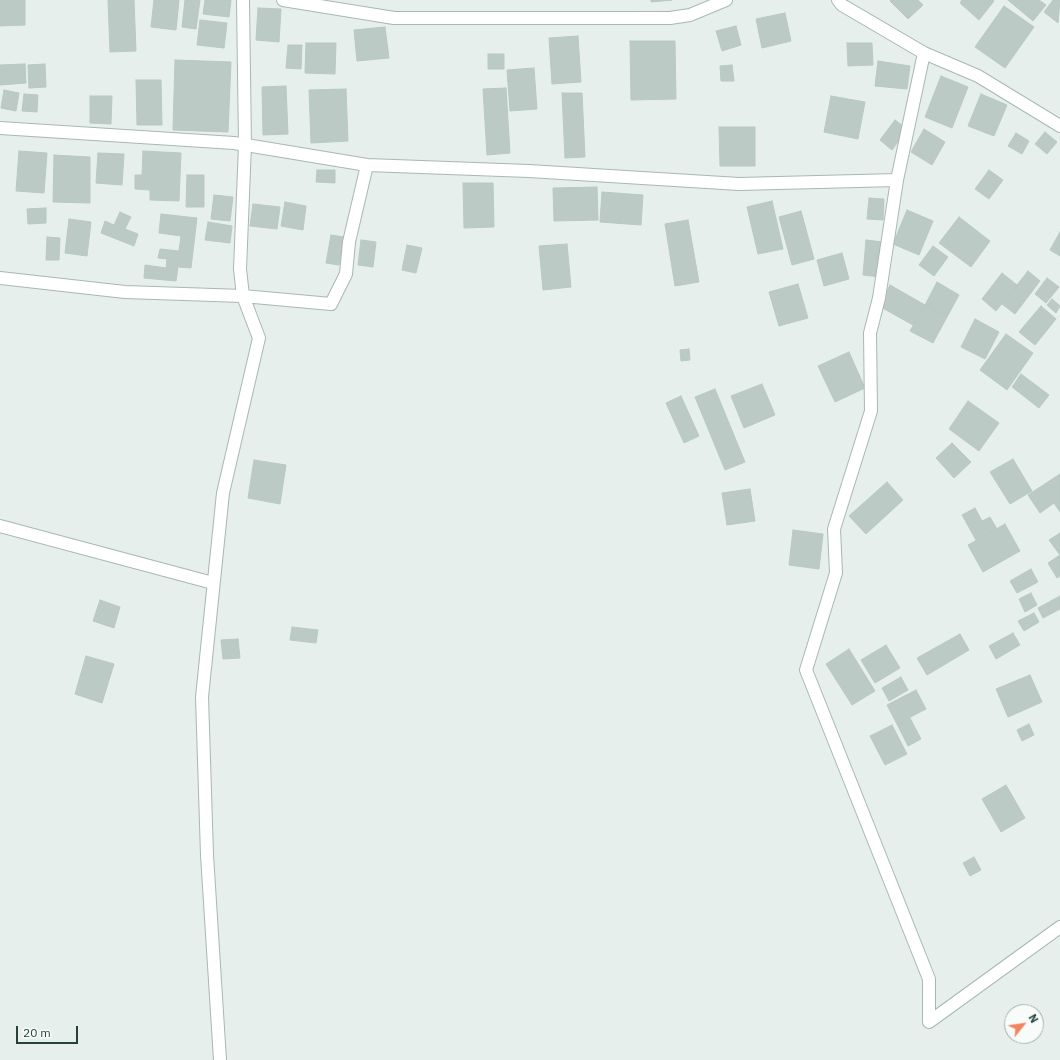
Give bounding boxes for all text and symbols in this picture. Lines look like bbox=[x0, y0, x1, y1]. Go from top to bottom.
north arrow bbox=[1004, 1004, 1044, 1044]
text: N bbox=[1025, 1012, 1042, 1025]
scale bar bbox=[18, 1018, 80, 1044]
text: 20 m bbox=[23, 1025, 51, 1040]

